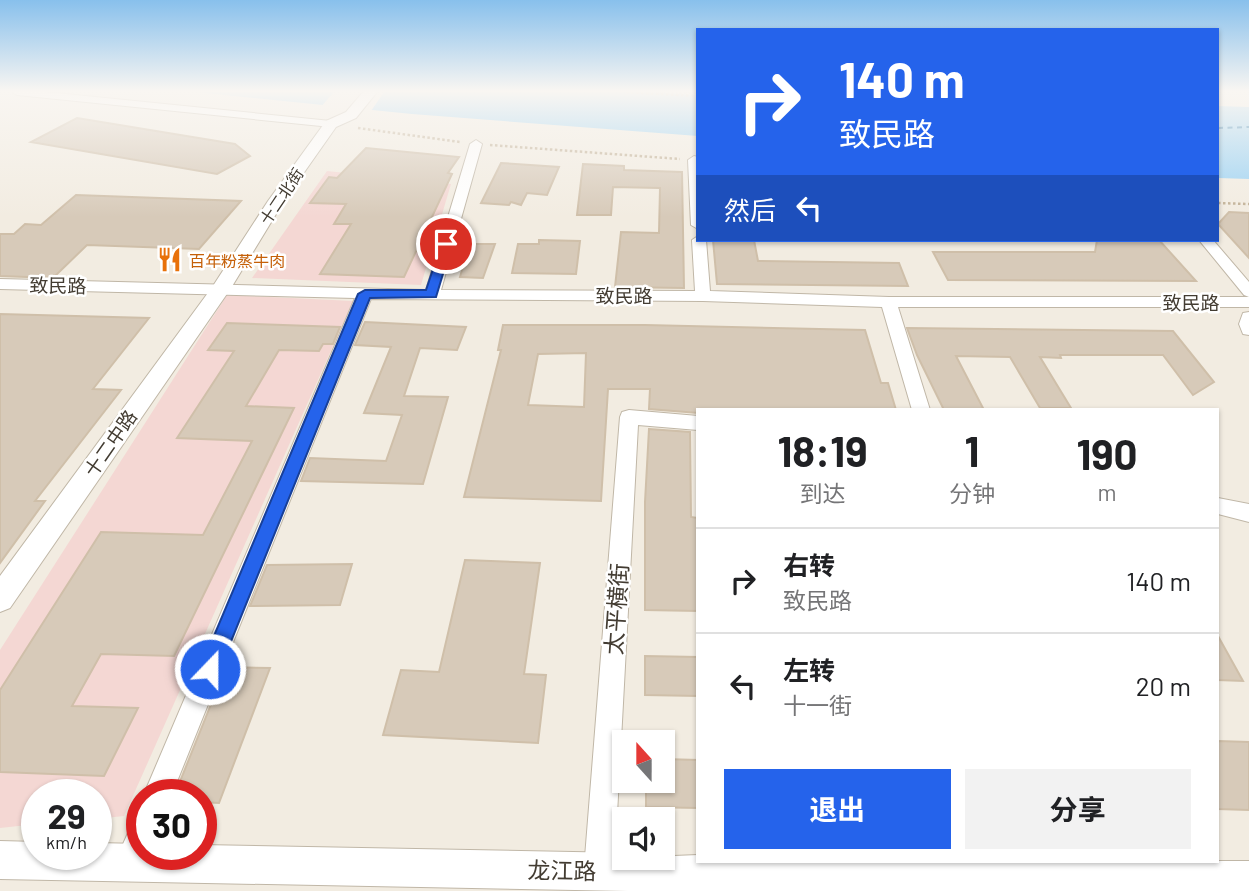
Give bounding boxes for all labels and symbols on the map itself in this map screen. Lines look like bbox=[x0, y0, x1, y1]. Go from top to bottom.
street label: 十二北街 bbox=[255, 164, 307, 228]
pin bbox=[416, 214, 476, 274]
restaurant icon: 百年粉蒸牛肉 bbox=[155, 246, 183, 274]
place label: 百年粉蒸牛肉 bbox=[189, 251, 285, 270]
street label: 致民路 bbox=[29, 273, 87, 297]
street label: 致民路 bbox=[595, 284, 653, 307]
street label: 致民路 bbox=[1162, 291, 1220, 314]
street label: 十二中路 bbox=[79, 405, 141, 481]
street label: 太平横街 bbox=[599, 562, 633, 656]
position arrow bbox=[173, 632, 247, 706]
north arrow bbox=[612, 730, 676, 793]
speed limit sign: 30 bbox=[126, 779, 217, 870]
street label: 龙江路 bbox=[527, 855, 597, 885]

